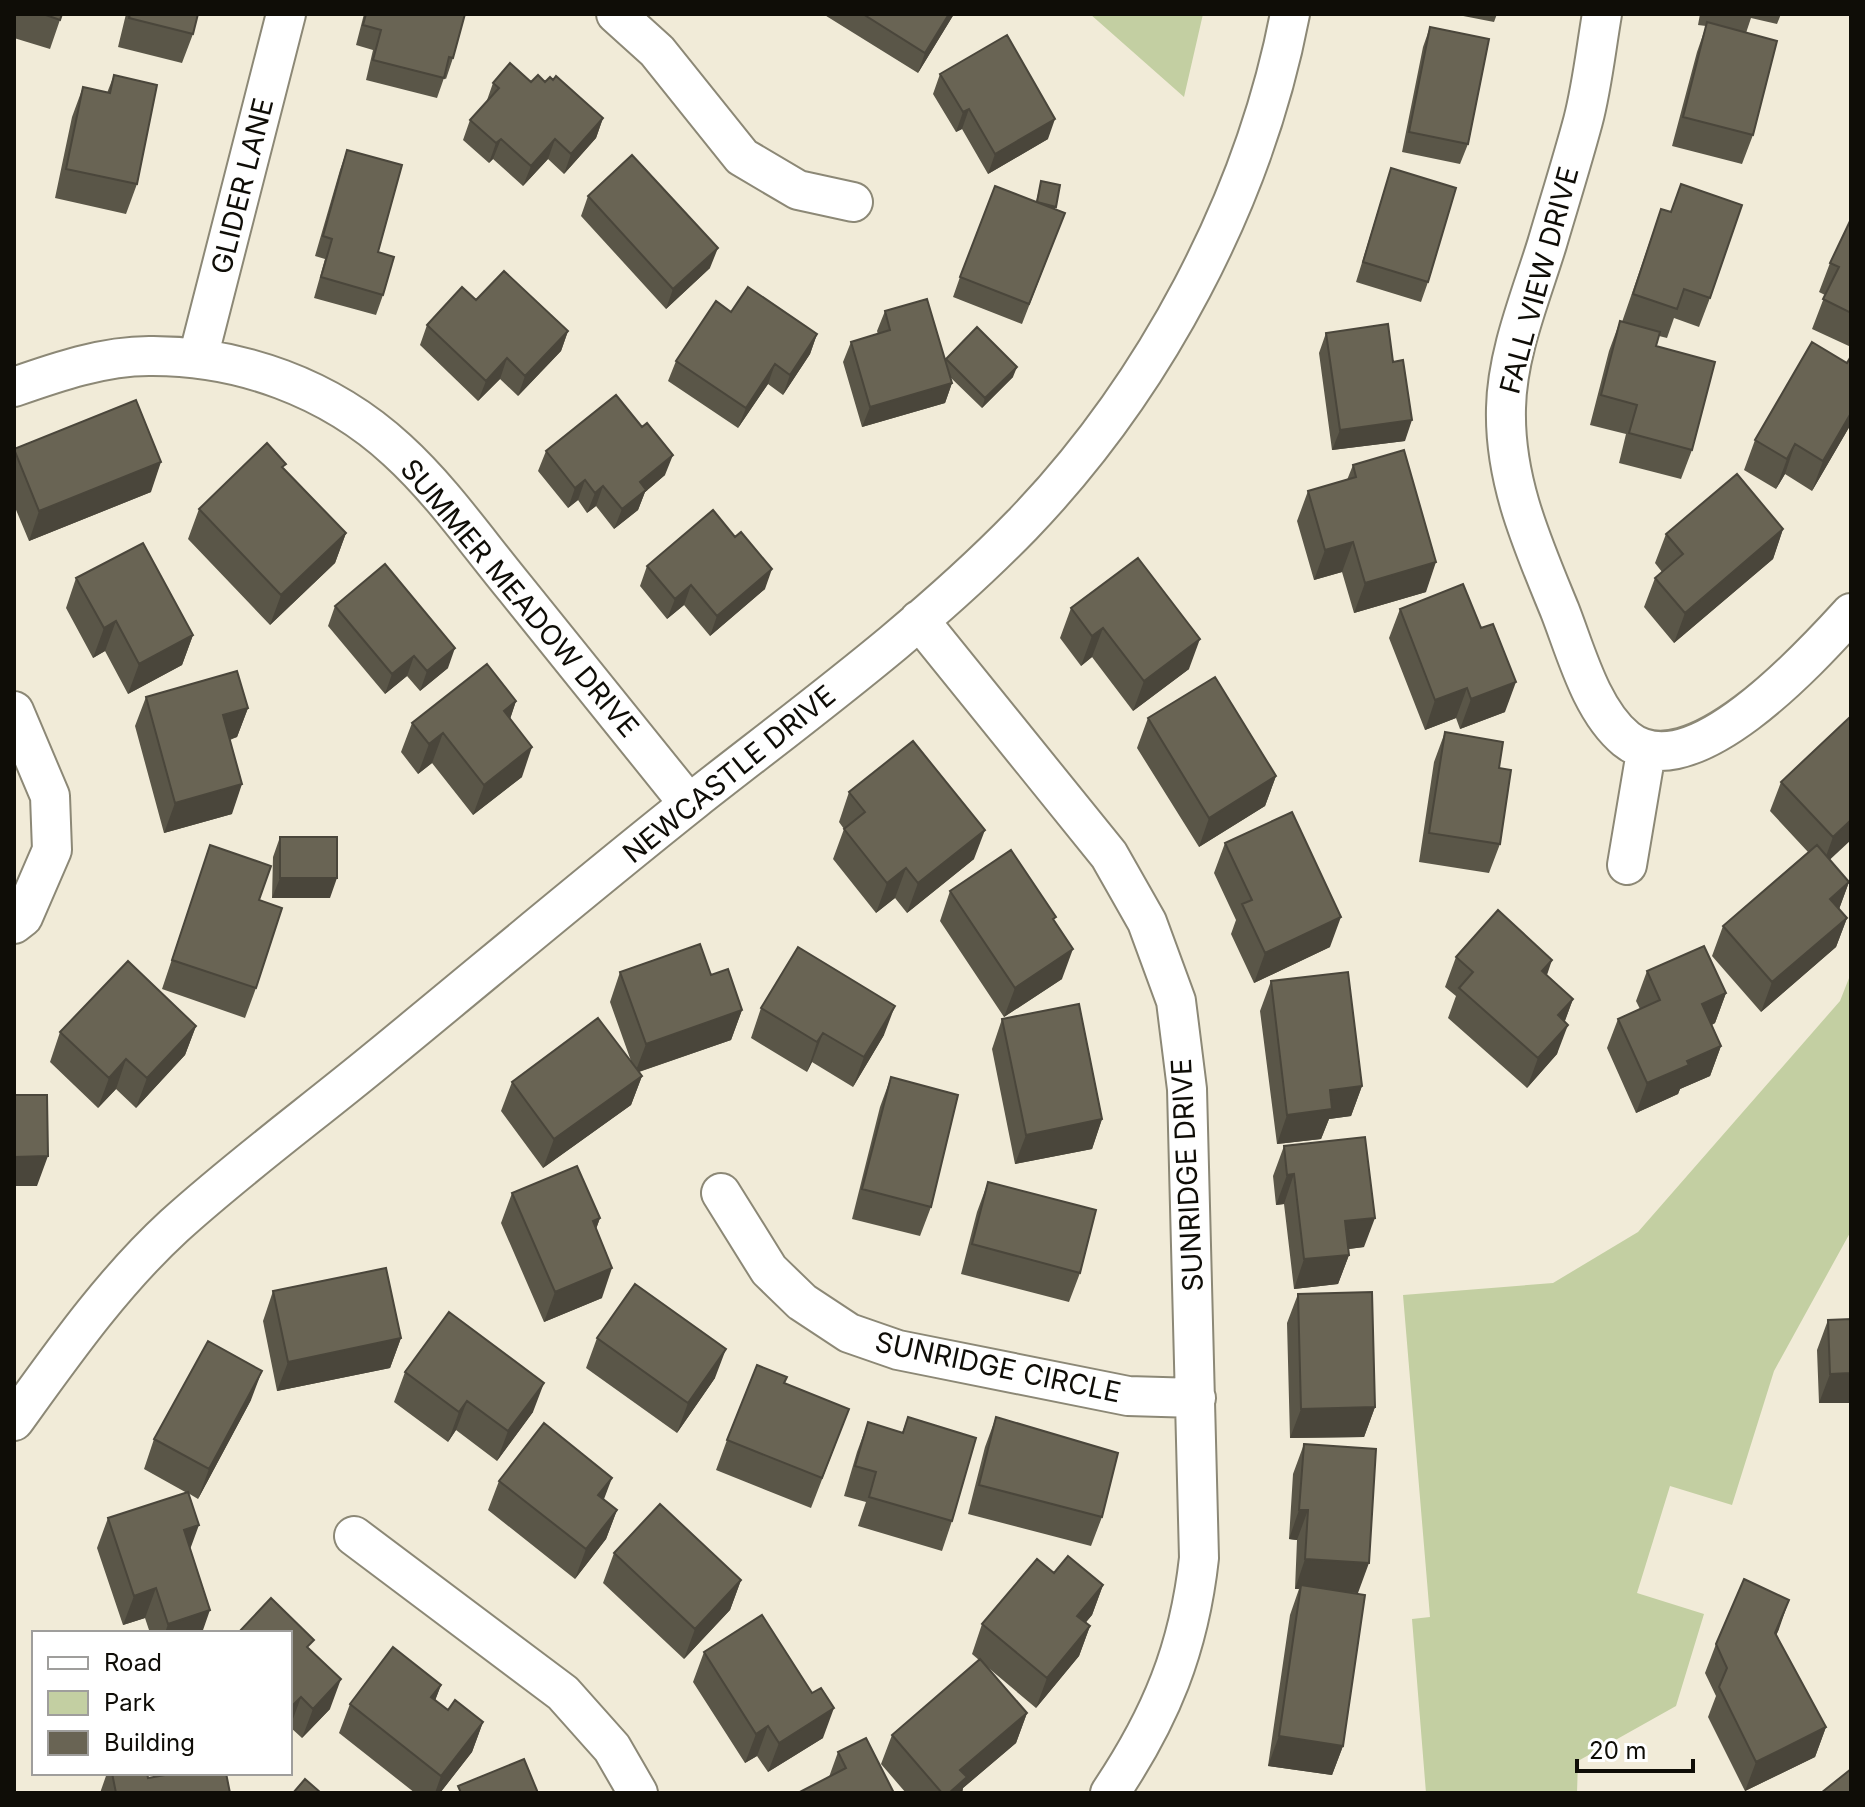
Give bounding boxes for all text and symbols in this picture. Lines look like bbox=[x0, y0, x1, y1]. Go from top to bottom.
street label: GLIDER LANE bbox=[204, 94, 280, 278]
street label: FALL VIEW DRIVE bbox=[1492, 163, 1586, 397]
street label: SUMMER MEADOW DRIVE bbox=[394, 452, 646, 744]
street label: NEWCASTLE DRIVE bbox=[616, 678, 842, 870]
street label: SUNRIDGE DRIVE bbox=[1164, 1058, 1210, 1292]
street label: SUNRIDGE CIRCLE bbox=[872, 1324, 1124, 1410]
legend bbox=[32, 1631, 292, 1775]
text: Road bbox=[104, 1648, 162, 1677]
text: Park bbox=[104, 1688, 155, 1717]
scale bar bbox=[1577, 1723, 1693, 1773]
text: Building bbox=[104, 1728, 195, 1757]
text: 20 m bbox=[1589, 1736, 1647, 1765]

